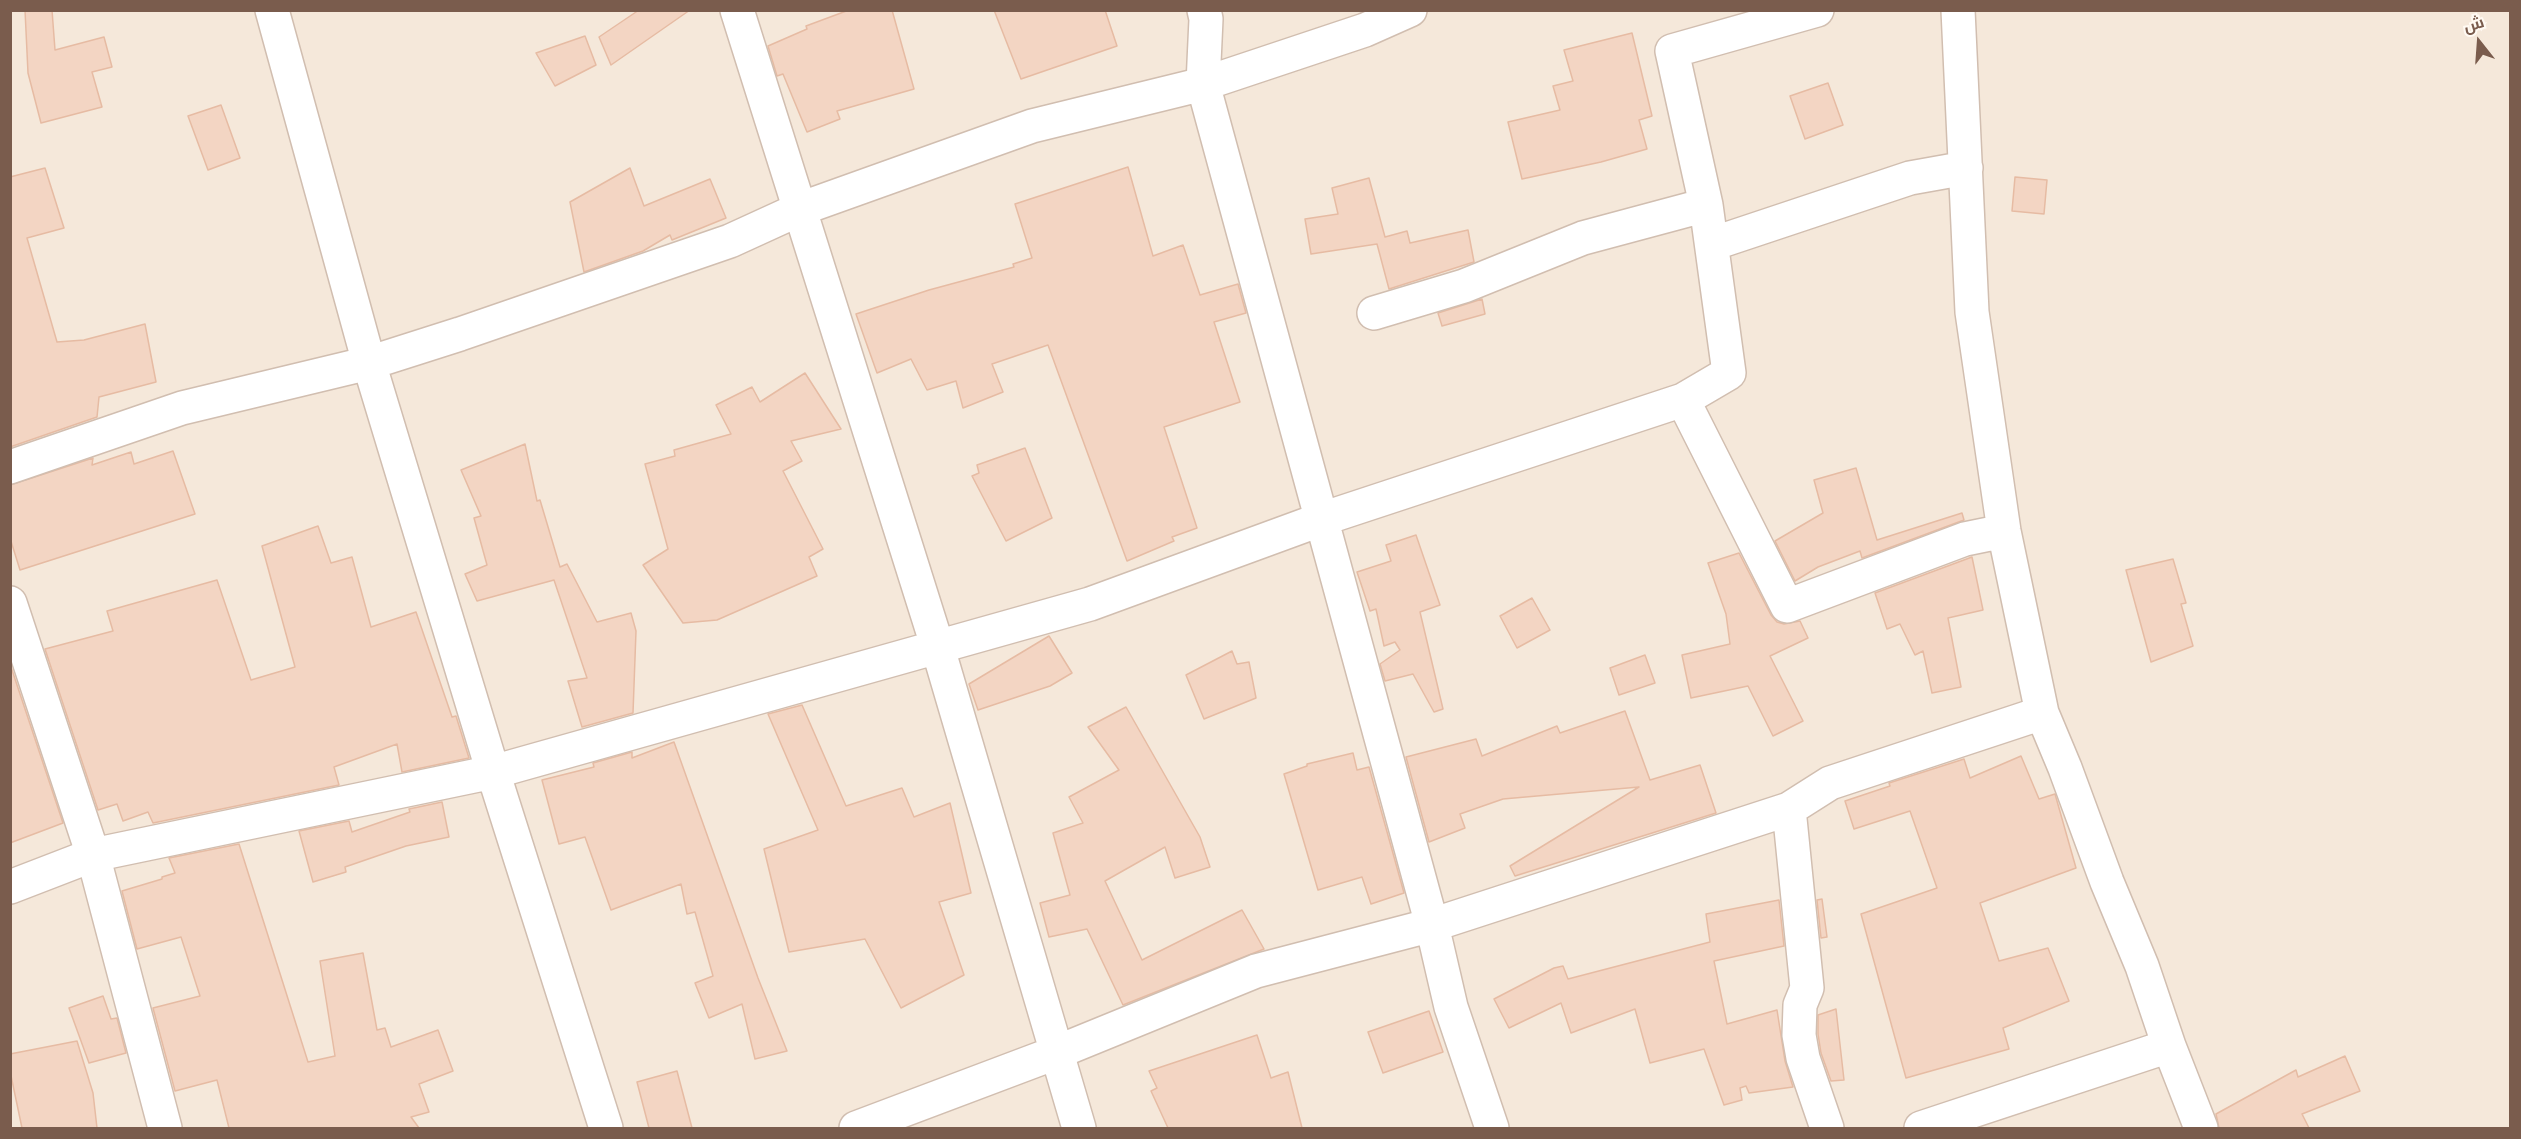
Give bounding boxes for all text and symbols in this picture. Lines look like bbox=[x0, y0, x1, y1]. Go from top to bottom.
north arrow bbox=[2449, 12, 2509, 72]
text: ش bbox=[2462, 14, 2486, 35]

